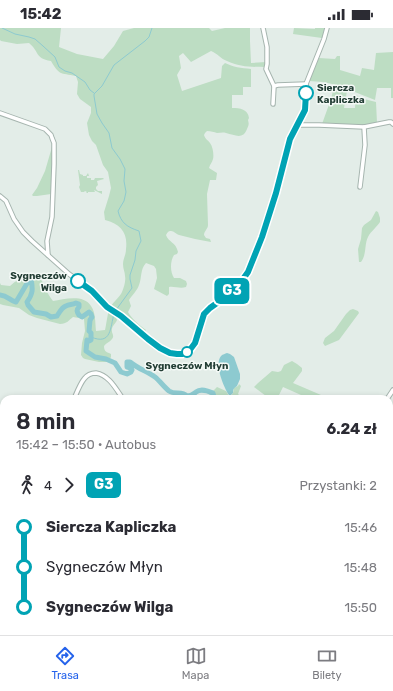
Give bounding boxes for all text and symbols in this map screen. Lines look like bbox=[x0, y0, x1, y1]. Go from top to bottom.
text: 15:42 bbox=[20, 5, 62, 23]
place label: Siercza Kapliczka bbox=[317, 82, 365, 106]
marker: Siercza Kapliczka bbox=[298, 85, 314, 101]
place label: Sygneczów Wilga bbox=[10, 270, 68, 294]
marker: Sygneczów Wilga bbox=[70, 273, 86, 289]
line badge: G3 bbox=[214, 278, 250, 304]
text: G3 bbox=[222, 282, 242, 299]
marker: Sygneczów Młyn bbox=[181, 346, 193, 358]
place label: Sygneczów Młyn bbox=[146, 360, 228, 372]
text: 8 min bbox=[16, 408, 75, 435]
text: 6.24 zł bbox=[326, 420, 377, 438]
text: 15:42 – 15:50 · Autobus bbox=[16, 437, 156, 452]
icon: walk bbox=[16, 474, 38, 496]
icon: forward bbox=[58, 474, 80, 496]
text: G3 bbox=[94, 476, 113, 493]
text: 4 bbox=[44, 478, 52, 493]
text: Przystanki: 2 bbox=[299, 478, 377, 493]
text: Siercza Kapliczka bbox=[46, 518, 176, 536]
text: 15:46 bbox=[344, 520, 377, 535]
text: Sygneczów Młyn bbox=[46, 558, 163, 576]
text: 15:48 bbox=[344, 560, 377, 575]
text: Sygneczów Wilga bbox=[46, 598, 173, 616]
text: 15:50 bbox=[344, 600, 377, 615]
tab: Trasa bbox=[52, 645, 79, 682]
tab: Mapa bbox=[182, 645, 209, 682]
tab: Bilety bbox=[312, 645, 341, 682]

